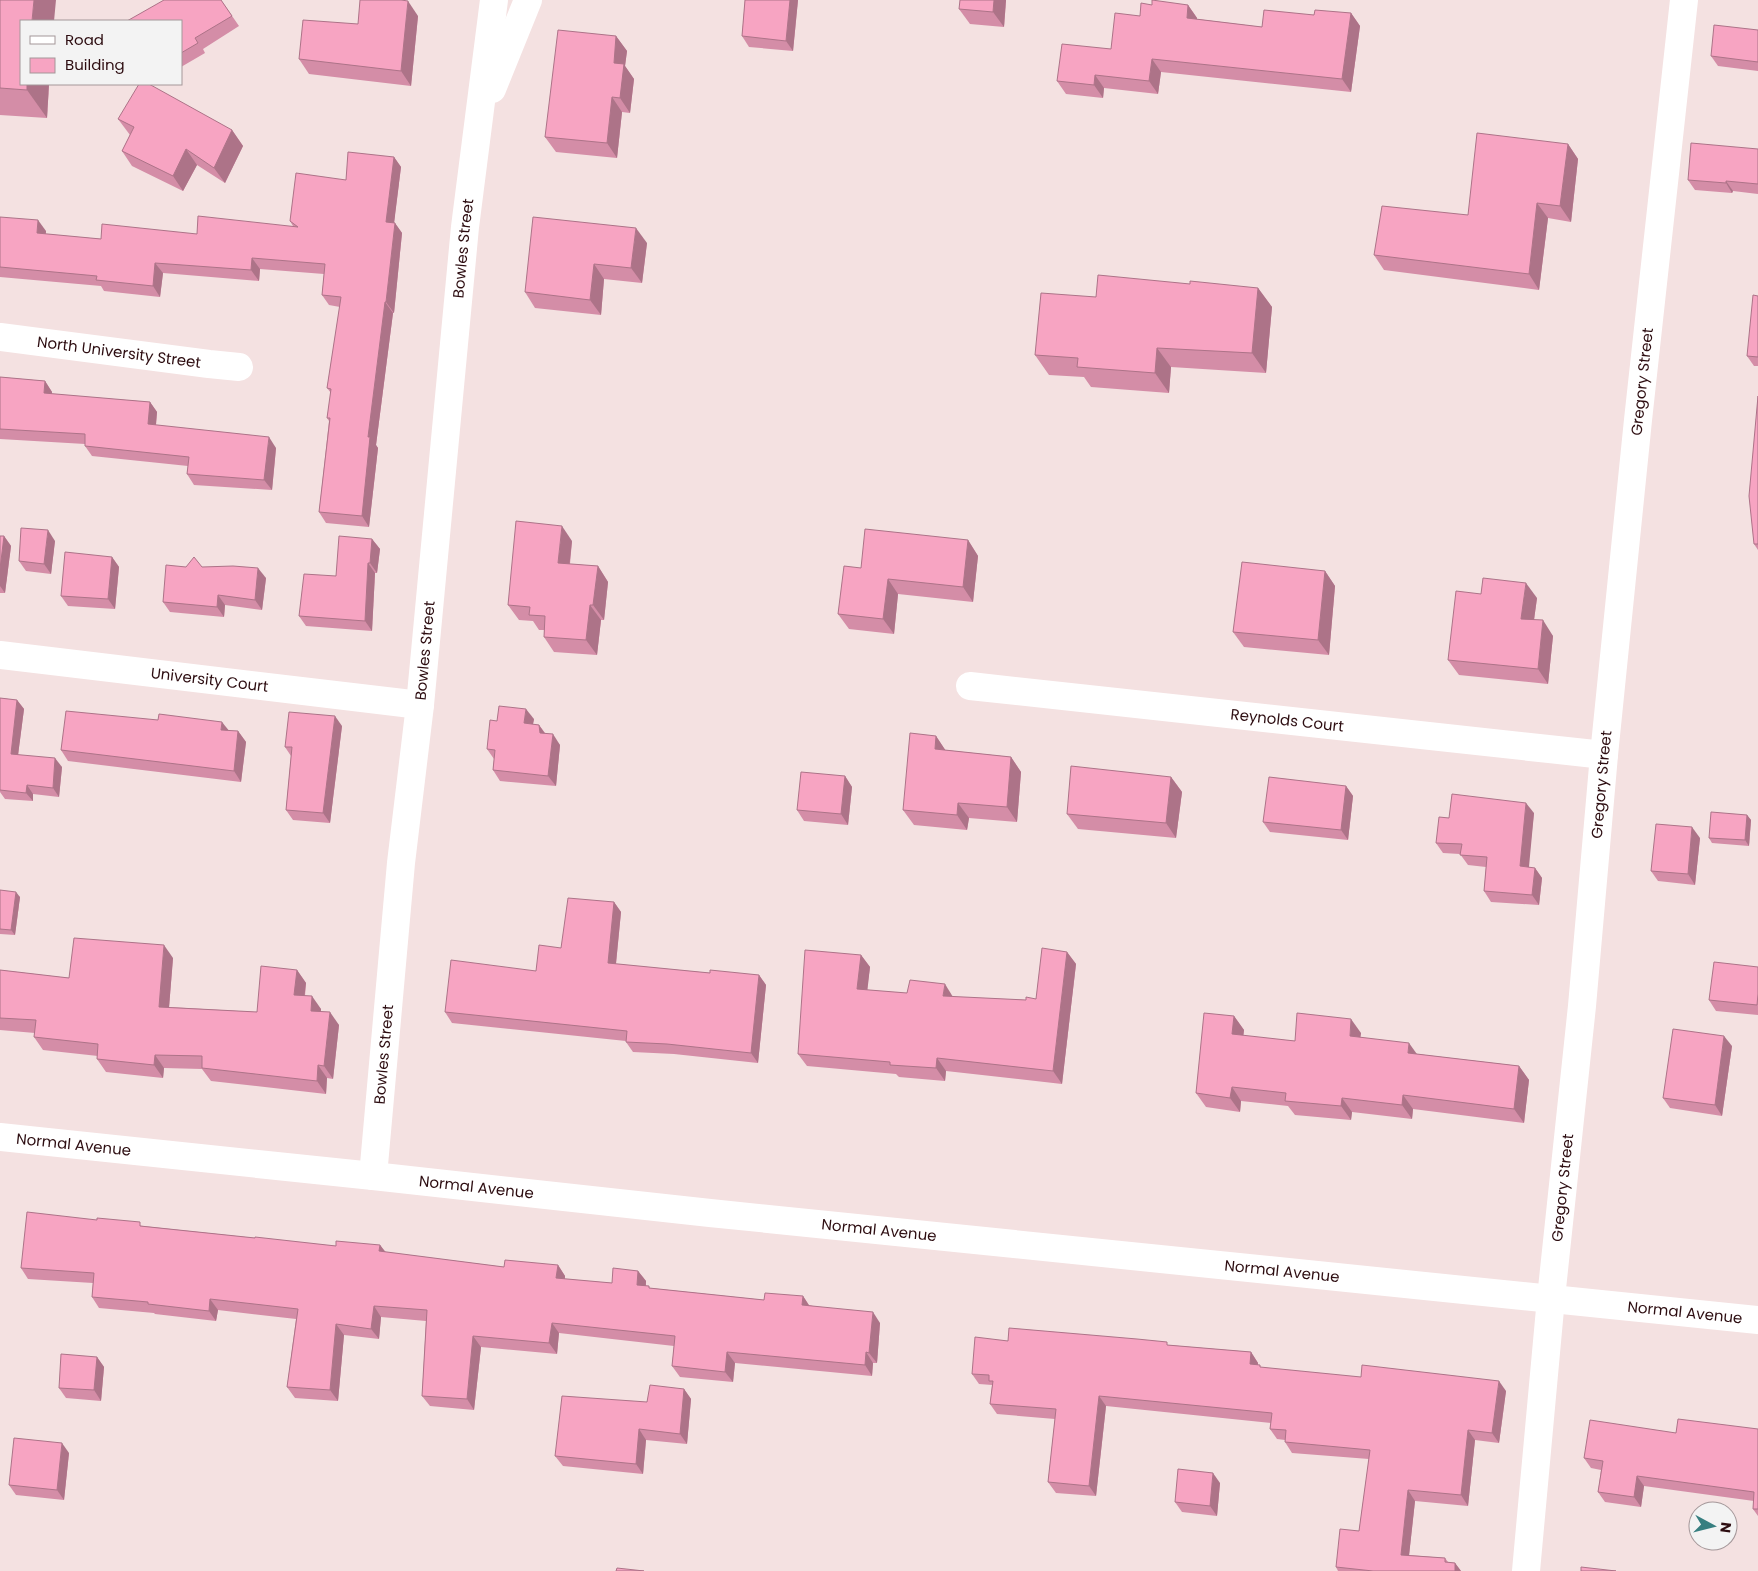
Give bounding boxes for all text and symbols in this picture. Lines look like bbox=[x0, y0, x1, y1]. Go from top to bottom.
legend bbox=[20, 20, 182, 85]
text: Road bbox=[65, 29, 104, 50]
text: Building bbox=[65, 54, 125, 75]
street label: Bowles Street bbox=[447, 197, 479, 299]
street label: Gregory Street bbox=[1625, 327, 1658, 437]
street label: North University Street bbox=[36, 331, 202, 373]
street label: Bowles Street bbox=[409, 600, 440, 701]
street label: University Court bbox=[150, 662, 269, 697]
street label: Reynolds Court bbox=[1230, 703, 1345, 737]
street label: Gregory Street bbox=[1586, 730, 1616, 840]
street label: Bowles Street bbox=[368, 1004, 398, 1105]
street label: Normal Avenue bbox=[15, 1128, 132, 1161]
street label: Gregory Street bbox=[1546, 1133, 1578, 1243]
street label: Normal Avenue bbox=[418, 1170, 535, 1204]
street label: Normal Avenue bbox=[821, 1213, 938, 1246]
street label: Normal Avenue bbox=[1224, 1255, 1341, 1287]
street label: Normal Avenue bbox=[1626, 1296, 1743, 1328]
north arrow bbox=[1688, 1501, 1738, 1551]
text: N bbox=[1715, 1521, 1736, 1534]

